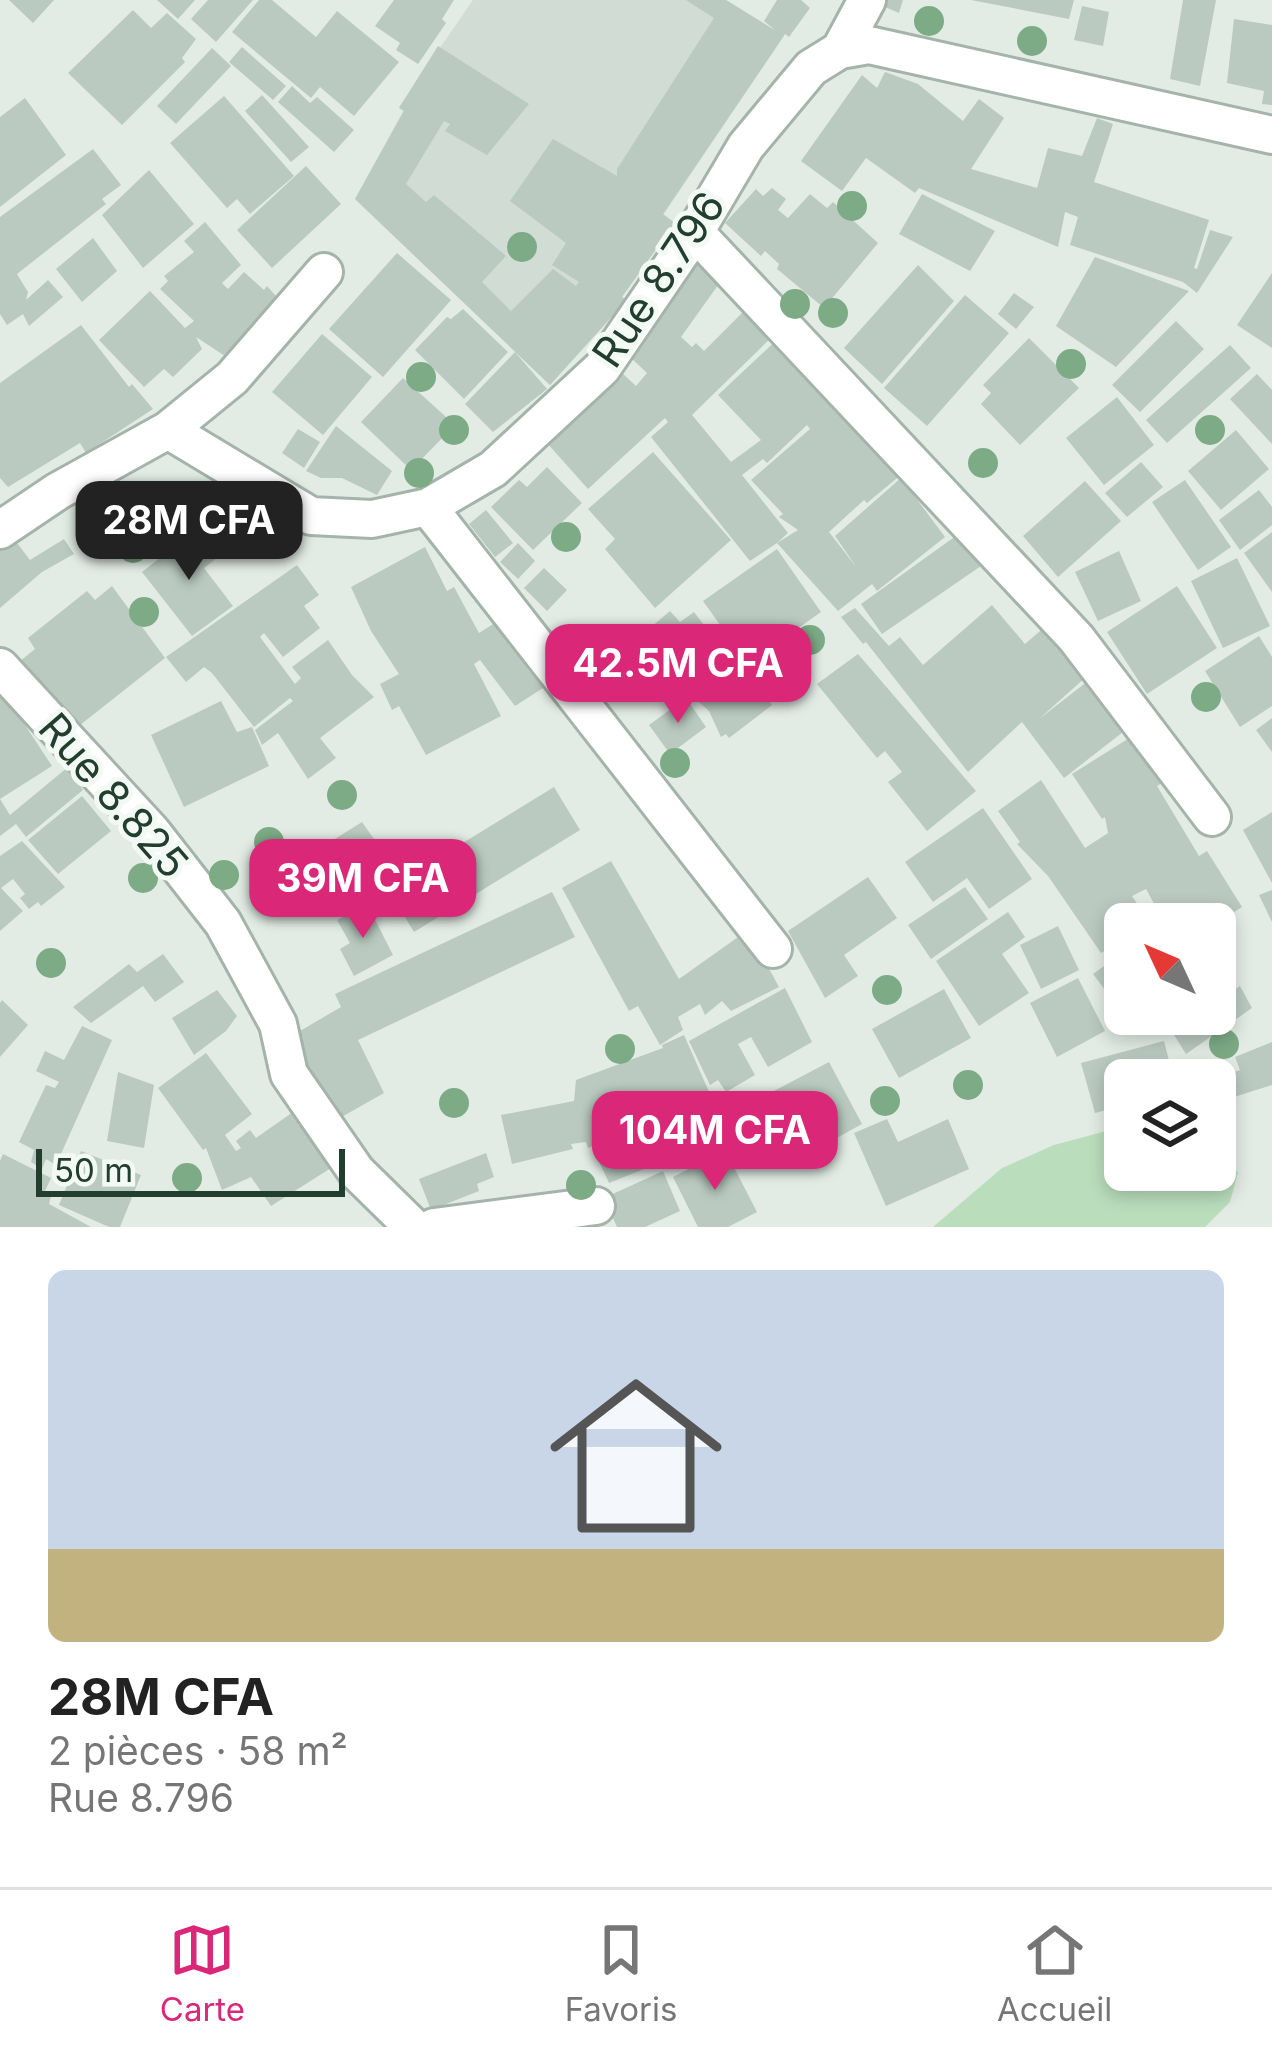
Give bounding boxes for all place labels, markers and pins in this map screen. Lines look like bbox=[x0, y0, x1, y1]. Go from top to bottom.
pin: 28M CFA bbox=[78, 481, 300, 583]
pin: 42.5M CFA bbox=[541, 624, 815, 726]
pin: 39M CFA bbox=[252, 839, 474, 941]
pin: 104M CFA bbox=[591, 1091, 839, 1193]

